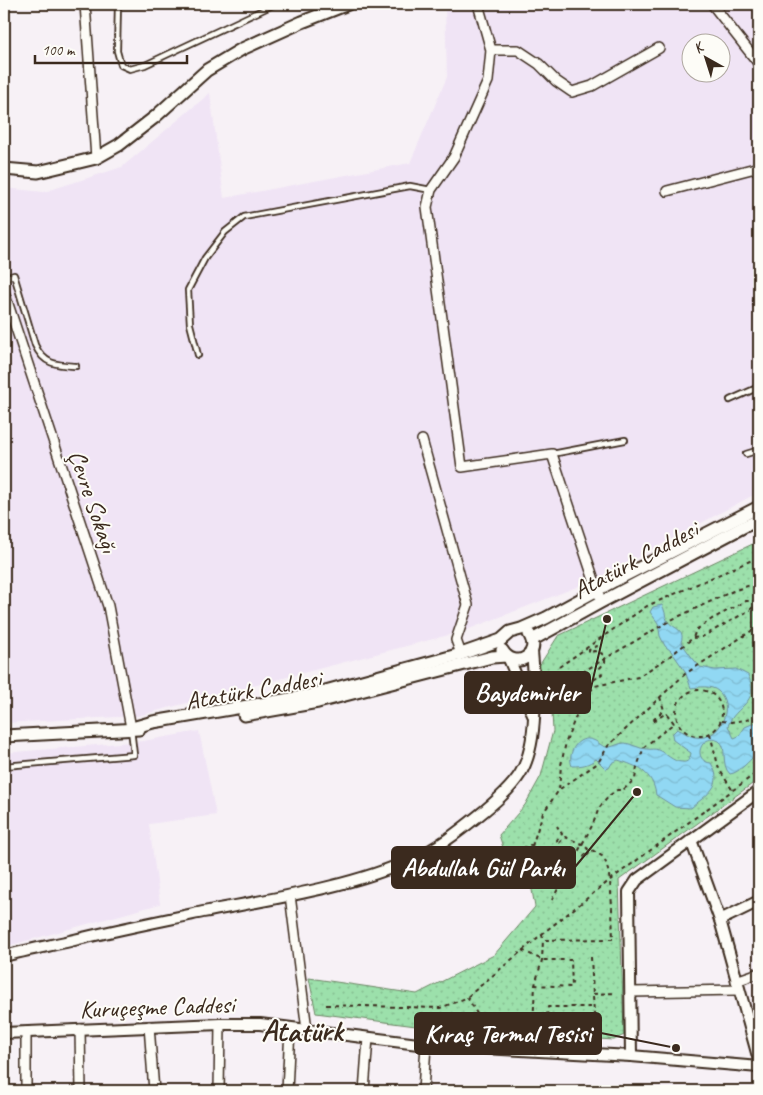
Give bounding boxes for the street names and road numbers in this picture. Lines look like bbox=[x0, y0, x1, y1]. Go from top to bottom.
street label: Çevre Sokağı bbox=[61, 446, 126, 558]
street label: Atatürk Caddesi bbox=[567, 512, 706, 606]
street label: Atatürk Caddesi bbox=[183, 662, 327, 718]
street label: Kuruçeşme Caddesi bbox=[79, 988, 238, 1026]

